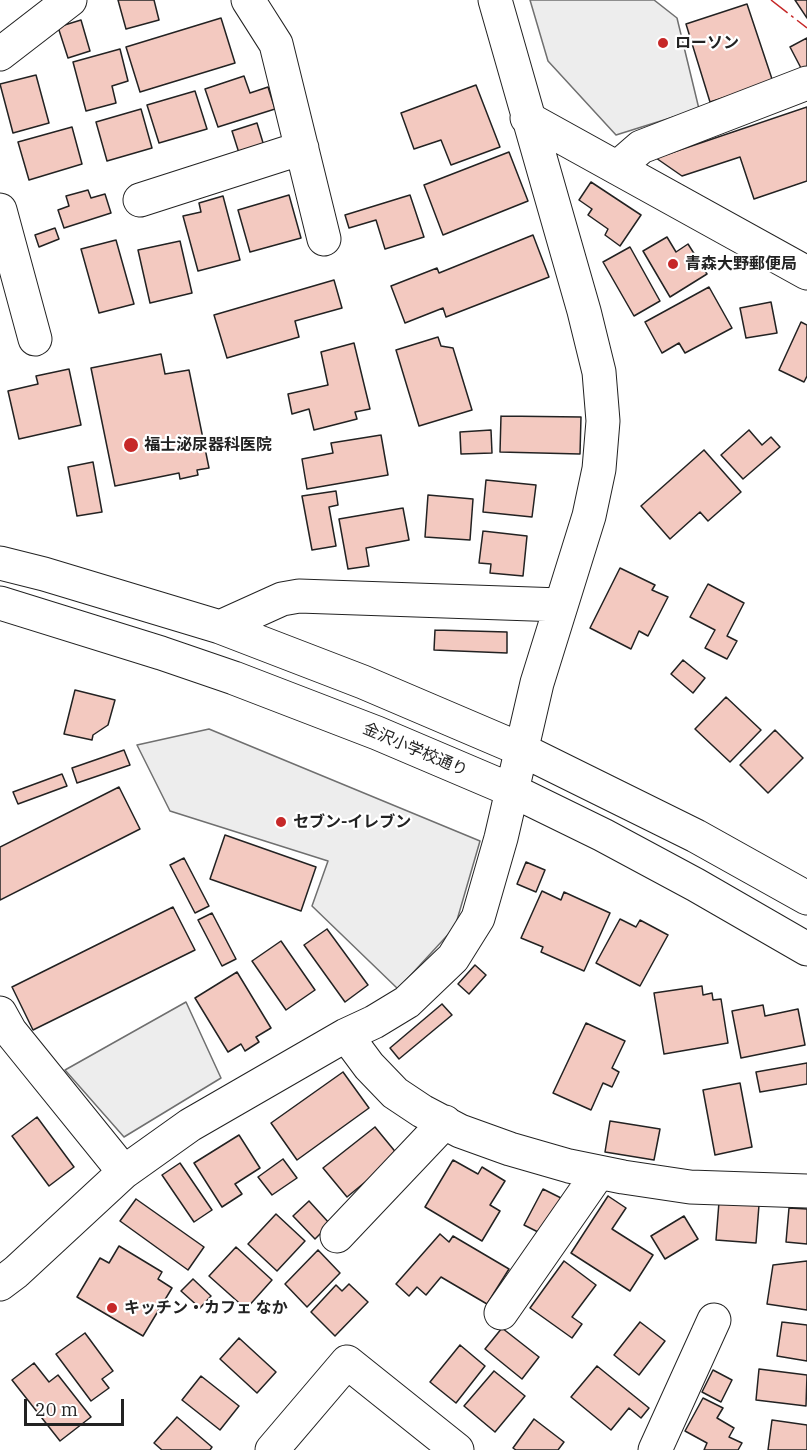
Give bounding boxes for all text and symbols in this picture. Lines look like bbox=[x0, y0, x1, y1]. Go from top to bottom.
place label: ローソン bbox=[675, 33, 739, 53]
marker: ローソン bbox=[656, 36, 670, 50]
place label: 青森大野郵便局 bbox=[685, 254, 797, 274]
marker: 青森大野郵便局 bbox=[666, 257, 680, 271]
place label: 福士泌尿器科医院 bbox=[144, 435, 272, 455]
marker: 福士泌尿器科医院 bbox=[122, 436, 140, 454]
street label: 金沢小学校通り bbox=[360, 719, 470, 781]
place label: セブン-イレブン bbox=[293, 812, 411, 832]
marker: セブン-イレブン bbox=[274, 815, 288, 829]
place label: キッチン・カフェ なか bbox=[124, 1298, 288, 1318]
marker: キッチン・カフェ なか bbox=[105, 1301, 119, 1315]
scale bar bbox=[27, 1387, 128, 1425]
text: 20 m bbox=[35, 1398, 78, 1421]

